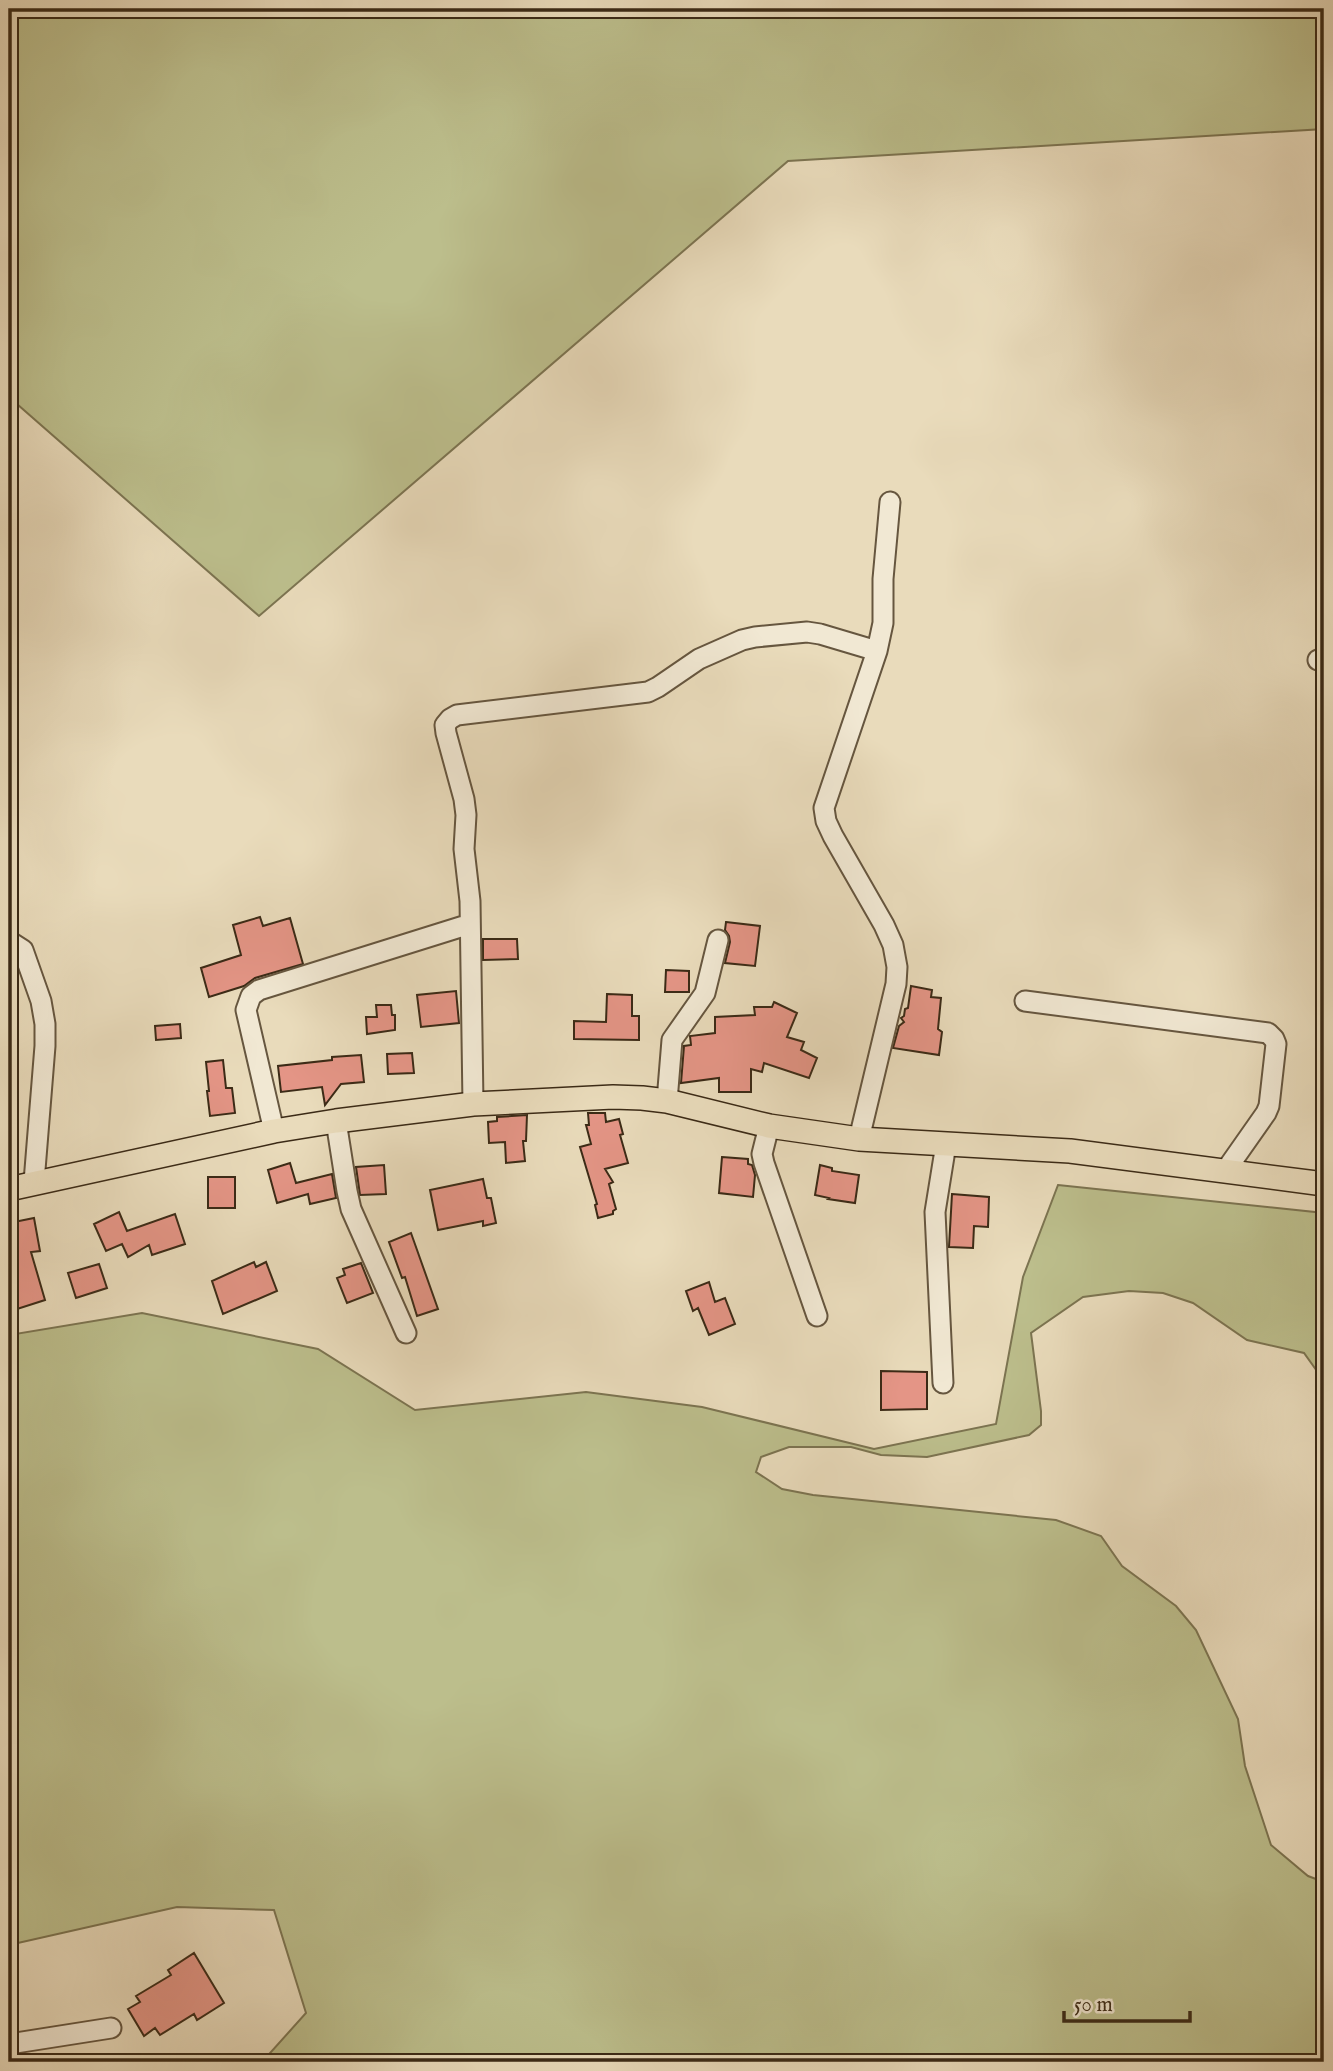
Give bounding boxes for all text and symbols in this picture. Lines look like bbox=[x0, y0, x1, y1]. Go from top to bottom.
scale bar bbox=[1064, 1980, 1190, 2024]
text: 50 m bbox=[1074, 1992, 1113, 2019]

